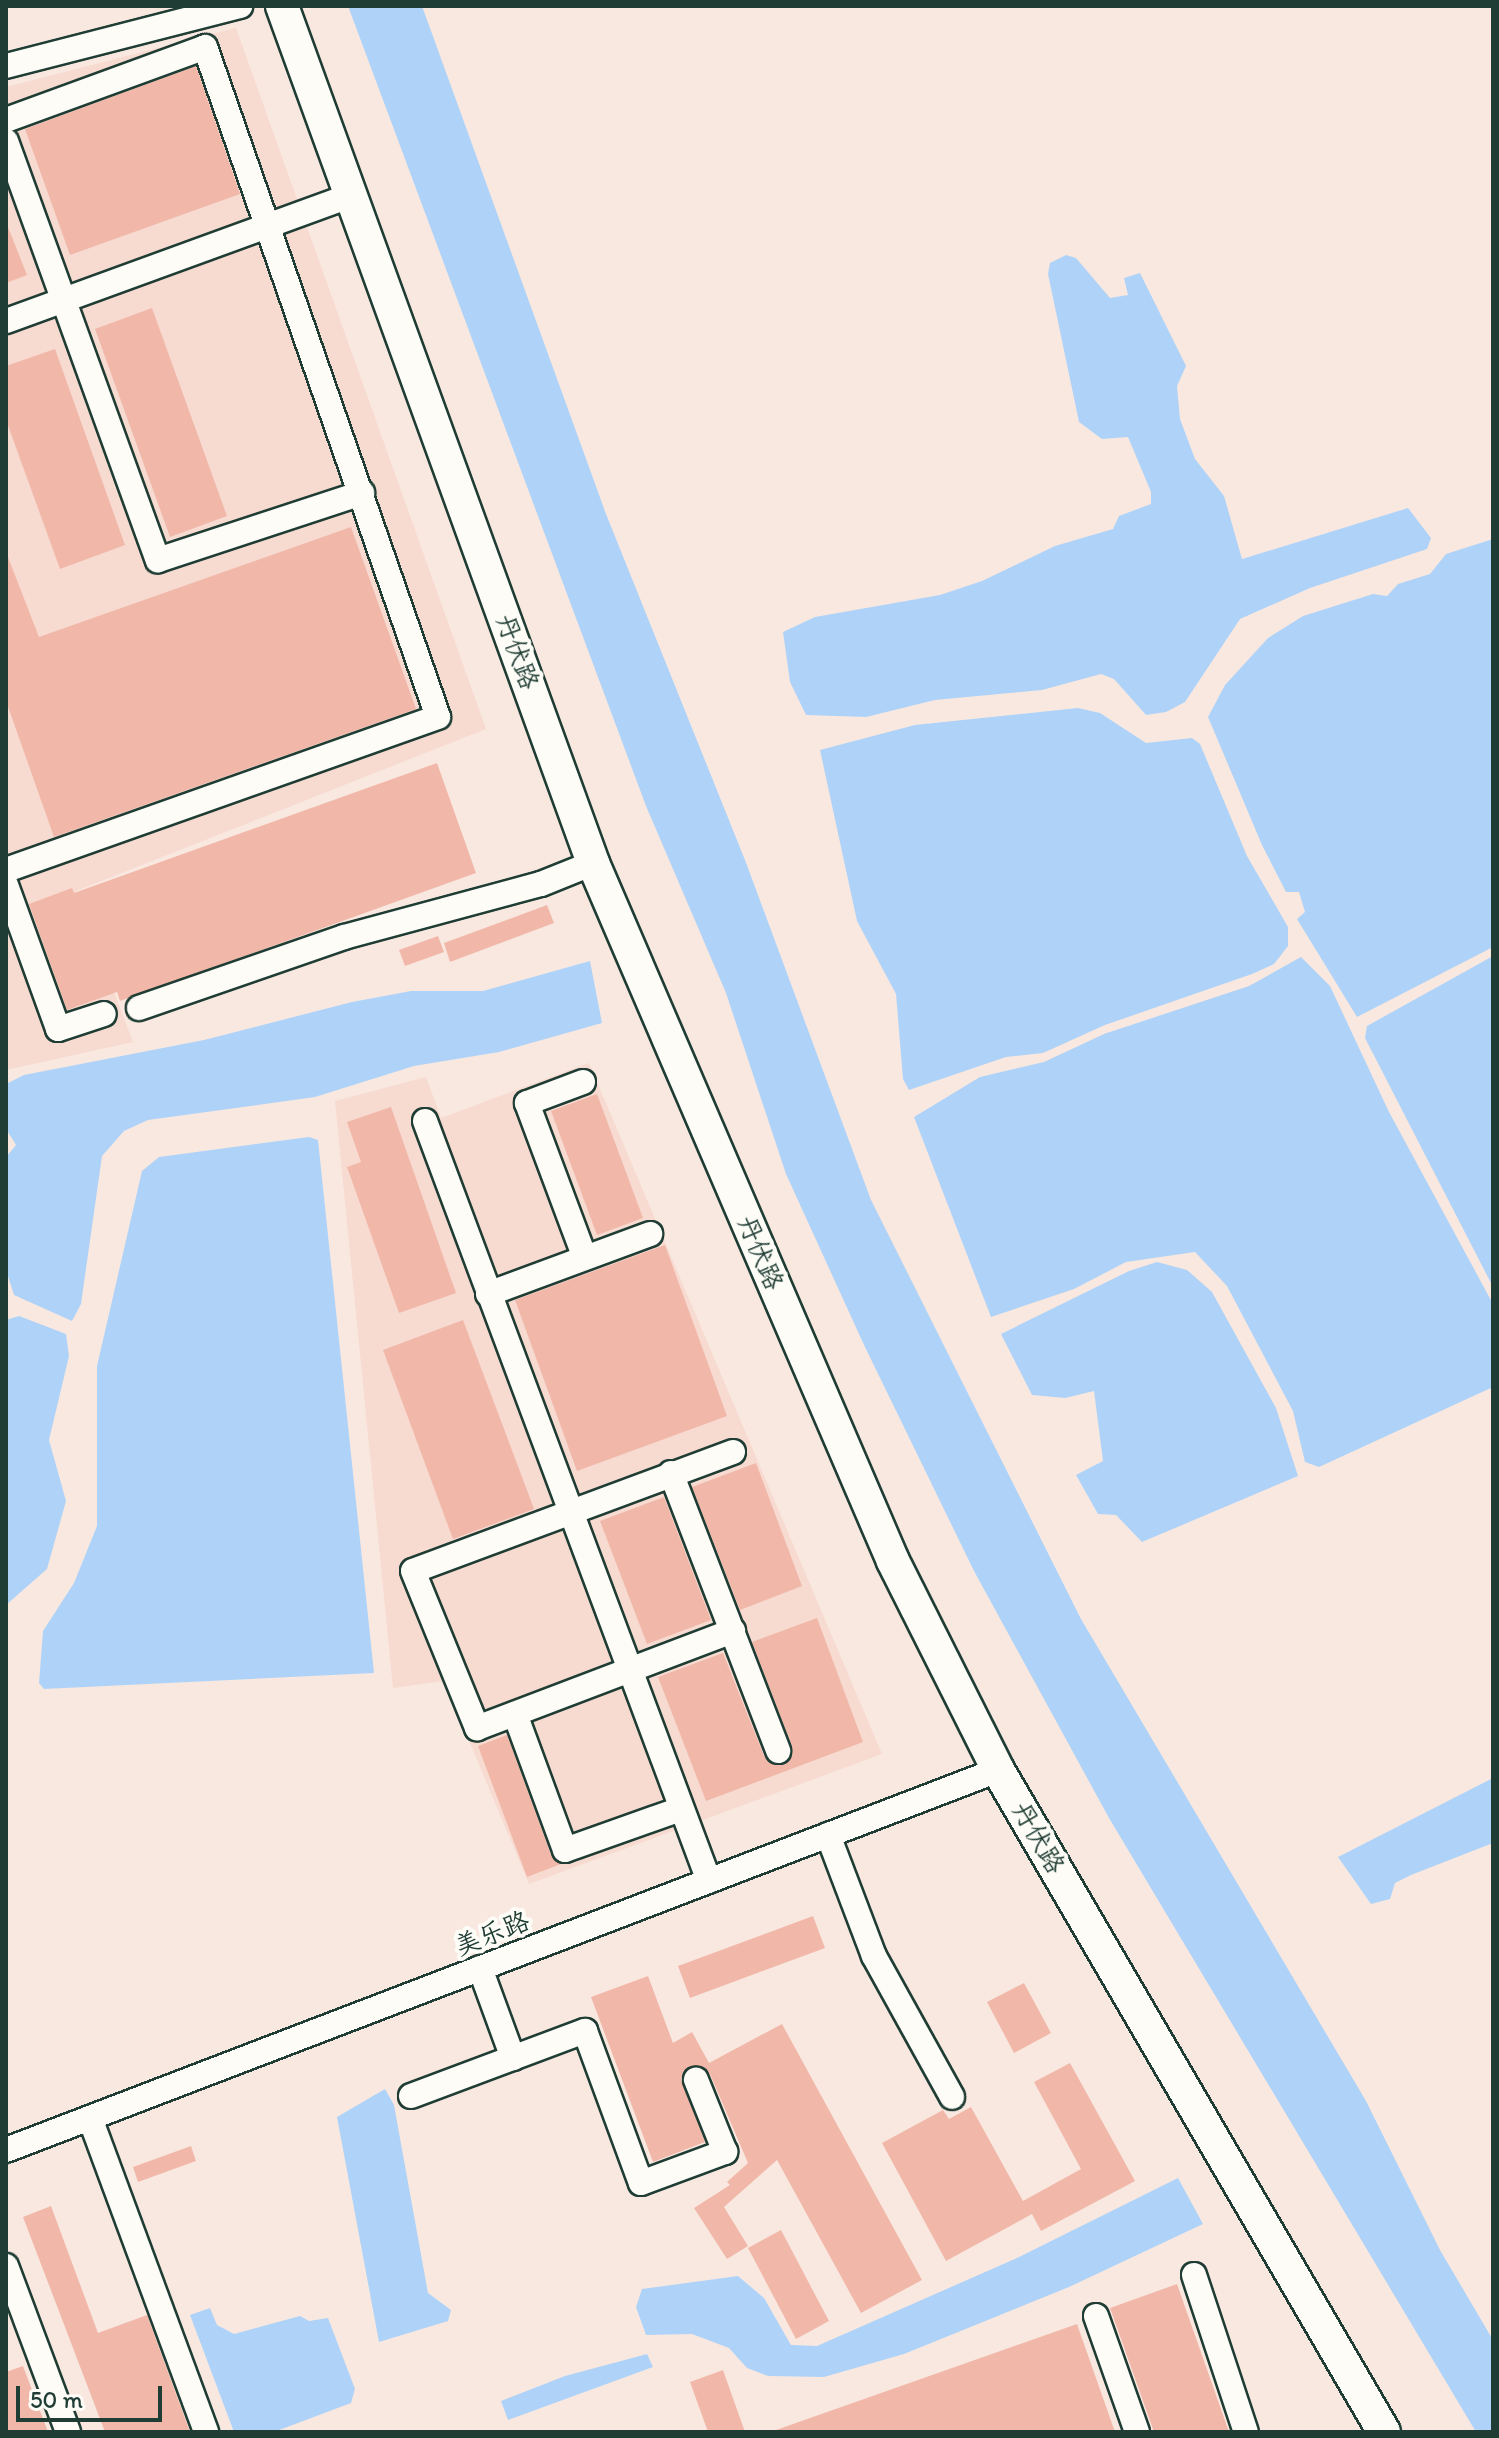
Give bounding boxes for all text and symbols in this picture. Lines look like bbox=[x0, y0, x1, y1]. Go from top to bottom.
street label: 丹伏路 bbox=[489, 610, 545, 694]
street label: 丹伏路 bbox=[730, 1211, 790, 1295]
street label: 丹伏路 bbox=[1005, 1796, 1071, 1880]
street label: 美乐路 bbox=[450, 1905, 534, 1963]
scale bar bbox=[20, 2370, 166, 2420]
text: 50 m bbox=[30, 2385, 83, 2414]

